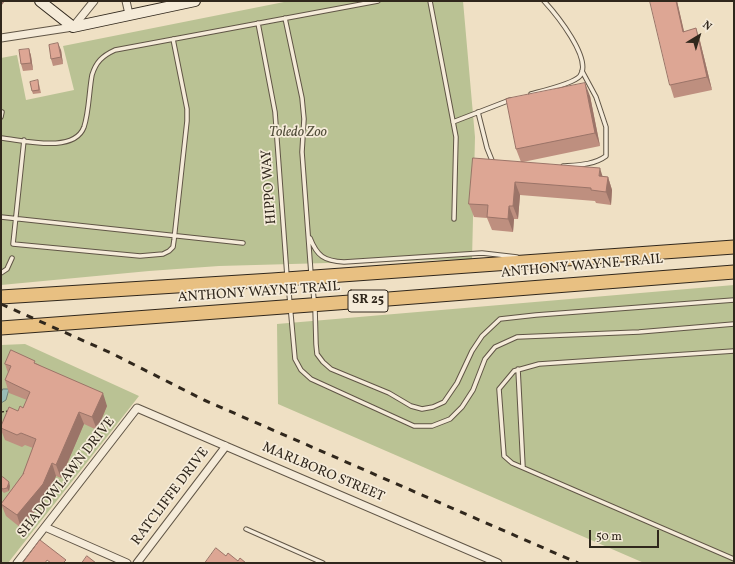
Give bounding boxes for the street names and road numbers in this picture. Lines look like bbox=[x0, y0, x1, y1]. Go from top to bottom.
street label: HIPPO WAY bbox=[259, 149, 281, 225]
street label: ANTHONY WAYNE TRAIL bbox=[500, 252, 664, 282]
street label: ANTHONY WAYNE TRAIL bbox=[177, 279, 341, 307]
road number: SR 25 bbox=[348, 290, 388, 312]
street label: SHADOWLAWN DRIVE bbox=[15, 414, 119, 542]
street label: MARLBORO STREET bbox=[259, 440, 387, 506]
street label: RATCLIFFE DRIVE bbox=[129, 445, 213, 549]

